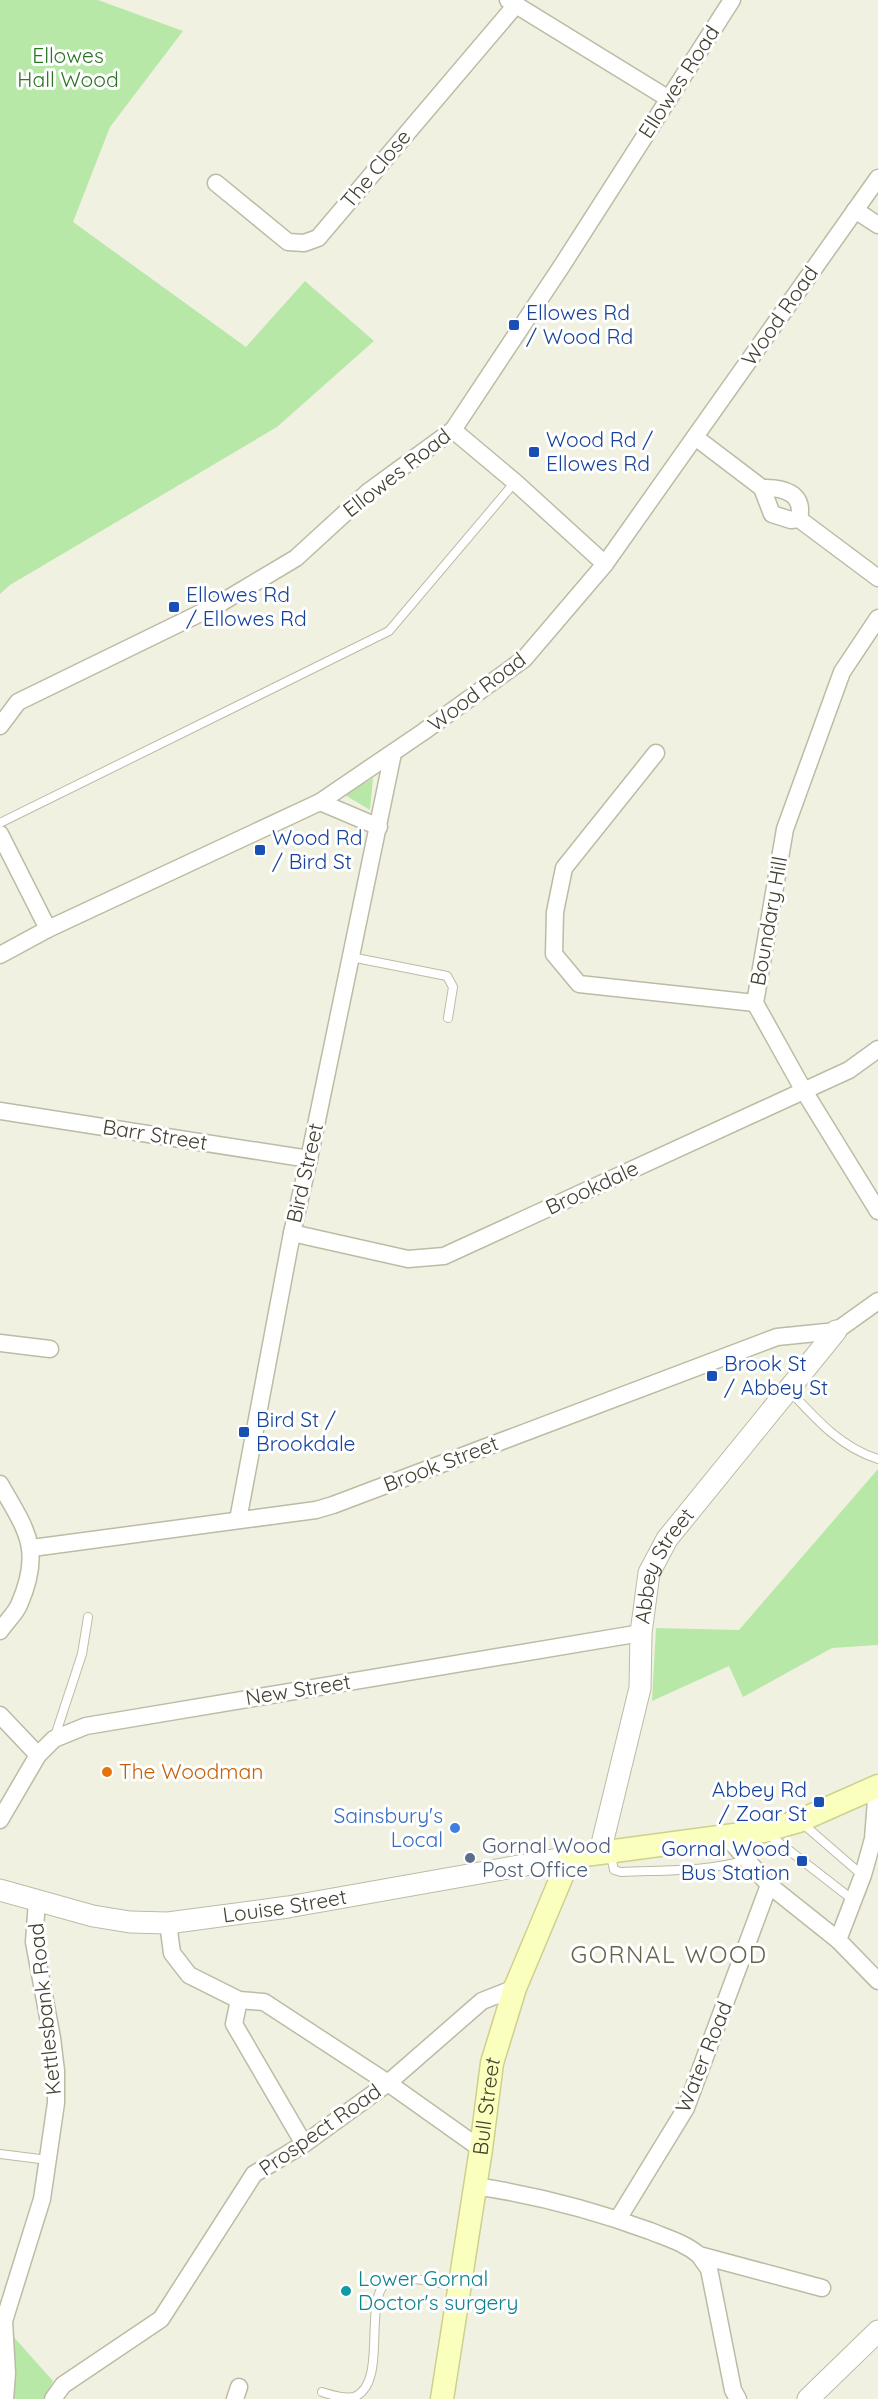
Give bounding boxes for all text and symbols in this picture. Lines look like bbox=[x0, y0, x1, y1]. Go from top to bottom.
street label: Ellowes Road bbox=[632, 20, 724, 143]
park label: Ellowes Hall Wood bbox=[17, 42, 119, 92]
street label: The Close bbox=[335, 124, 416, 213]
street label: Wood Road bbox=[735, 260, 823, 370]
place label: Ellowes Rd / Wood Rd bbox=[526, 299, 633, 349]
marker: Ellowes Rd / Wood Rd bbox=[507, 318, 521, 332]
street label: Ellowes Road bbox=[337, 422, 455, 522]
place label: Wood Rd / Ellowes Rd bbox=[546, 426, 653, 476]
marker: Wood Rd / Ellowes Rd bbox=[527, 445, 541, 459]
place label: Ellowes Rd / Ellowes Rd bbox=[186, 581, 307, 631]
marker: Ellowes Rd / Ellowes Rd bbox=[167, 600, 181, 614]
street label: Wood Road bbox=[422, 646, 531, 736]
place label: Wood Rd / Bird St bbox=[272, 824, 363, 874]
marker: Wood Rd / Bird St bbox=[253, 843, 267, 857]
street label: Boundary Hill bbox=[744, 854, 792, 988]
street label: Barr Street bbox=[101, 1113, 209, 1155]
street label: Bird Street bbox=[280, 1120, 328, 1225]
street label: Brookdale bbox=[541, 1154, 642, 1220]
place label: Brook St / Abbey St bbox=[724, 1350, 828, 1400]
marker: Brook St / Abbey St bbox=[705, 1369, 719, 1383]
place label: Bird St / Brookdale bbox=[256, 1406, 355, 1456]
marker: Bird St / Brookdale bbox=[237, 1425, 251, 1439]
street label: Brook Street bbox=[379, 1429, 502, 1497]
street label: Abbey Street bbox=[628, 1502, 699, 1625]
street label: New Street bbox=[243, 1668, 352, 1710]
place label: The Woodman bbox=[119, 1758, 263, 1784]
marker: The Woodman bbox=[100, 1765, 114, 1779]
place label: Abbey Rd / Zoar St bbox=[712, 1776, 807, 1826]
marker: Abbey Rd / Zoar St bbox=[812, 1795, 826, 1809]
place label: Sainsbury's Local bbox=[333, 1802, 443, 1852]
marker: Sainsbury's Local bbox=[448, 1821, 462, 1835]
place label: Gornal Wood Post Office bbox=[482, 1832, 611, 1882]
place label: Gornal Wood Bus Station bbox=[661, 1835, 790, 1885]
marker: Gornal Wood Post Office bbox=[463, 1851, 477, 1865]
marker: Gornal Wood Bus Station bbox=[795, 1854, 809, 1868]
street label: Louise Street bbox=[221, 1883, 349, 1928]
street label: Kettlesbank Road bbox=[22, 1922, 66, 2096]
district label: GORNAL WOOD bbox=[570, 1939, 768, 1969]
street label: Water Road bbox=[669, 1997, 737, 2116]
street label: Bull Street bbox=[466, 2054, 505, 2157]
street label: Prospect Road bbox=[253, 2077, 385, 2181]
place label: Lower Gornal Doctor's surgery bbox=[358, 2265, 518, 2315]
marker: Lower Gornal Doctor's surgery bbox=[339, 2284, 353, 2298]

